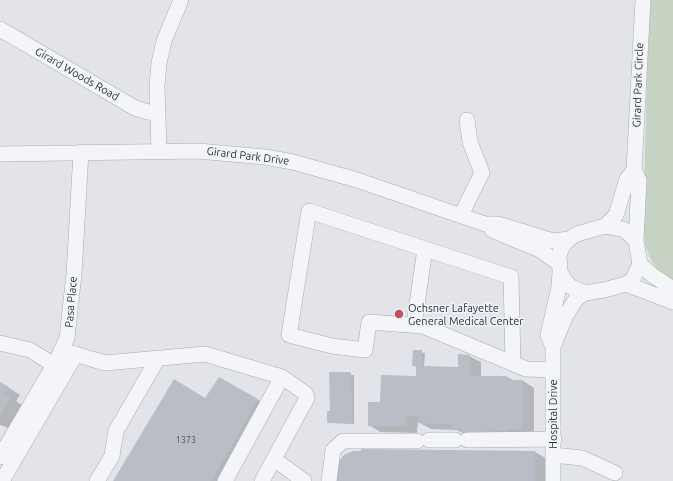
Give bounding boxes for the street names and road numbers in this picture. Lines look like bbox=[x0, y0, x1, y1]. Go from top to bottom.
street label: Girard Park Circle bbox=[630, 42, 646, 128]
street label: Girard Woods Road bbox=[33, 45, 121, 103]
street label: Girard Park Drive bbox=[206, 144, 290, 168]
street label: Pasa Place bbox=[62, 276, 80, 328]
street label: Hospital Drive bbox=[546, 379, 560, 449]

